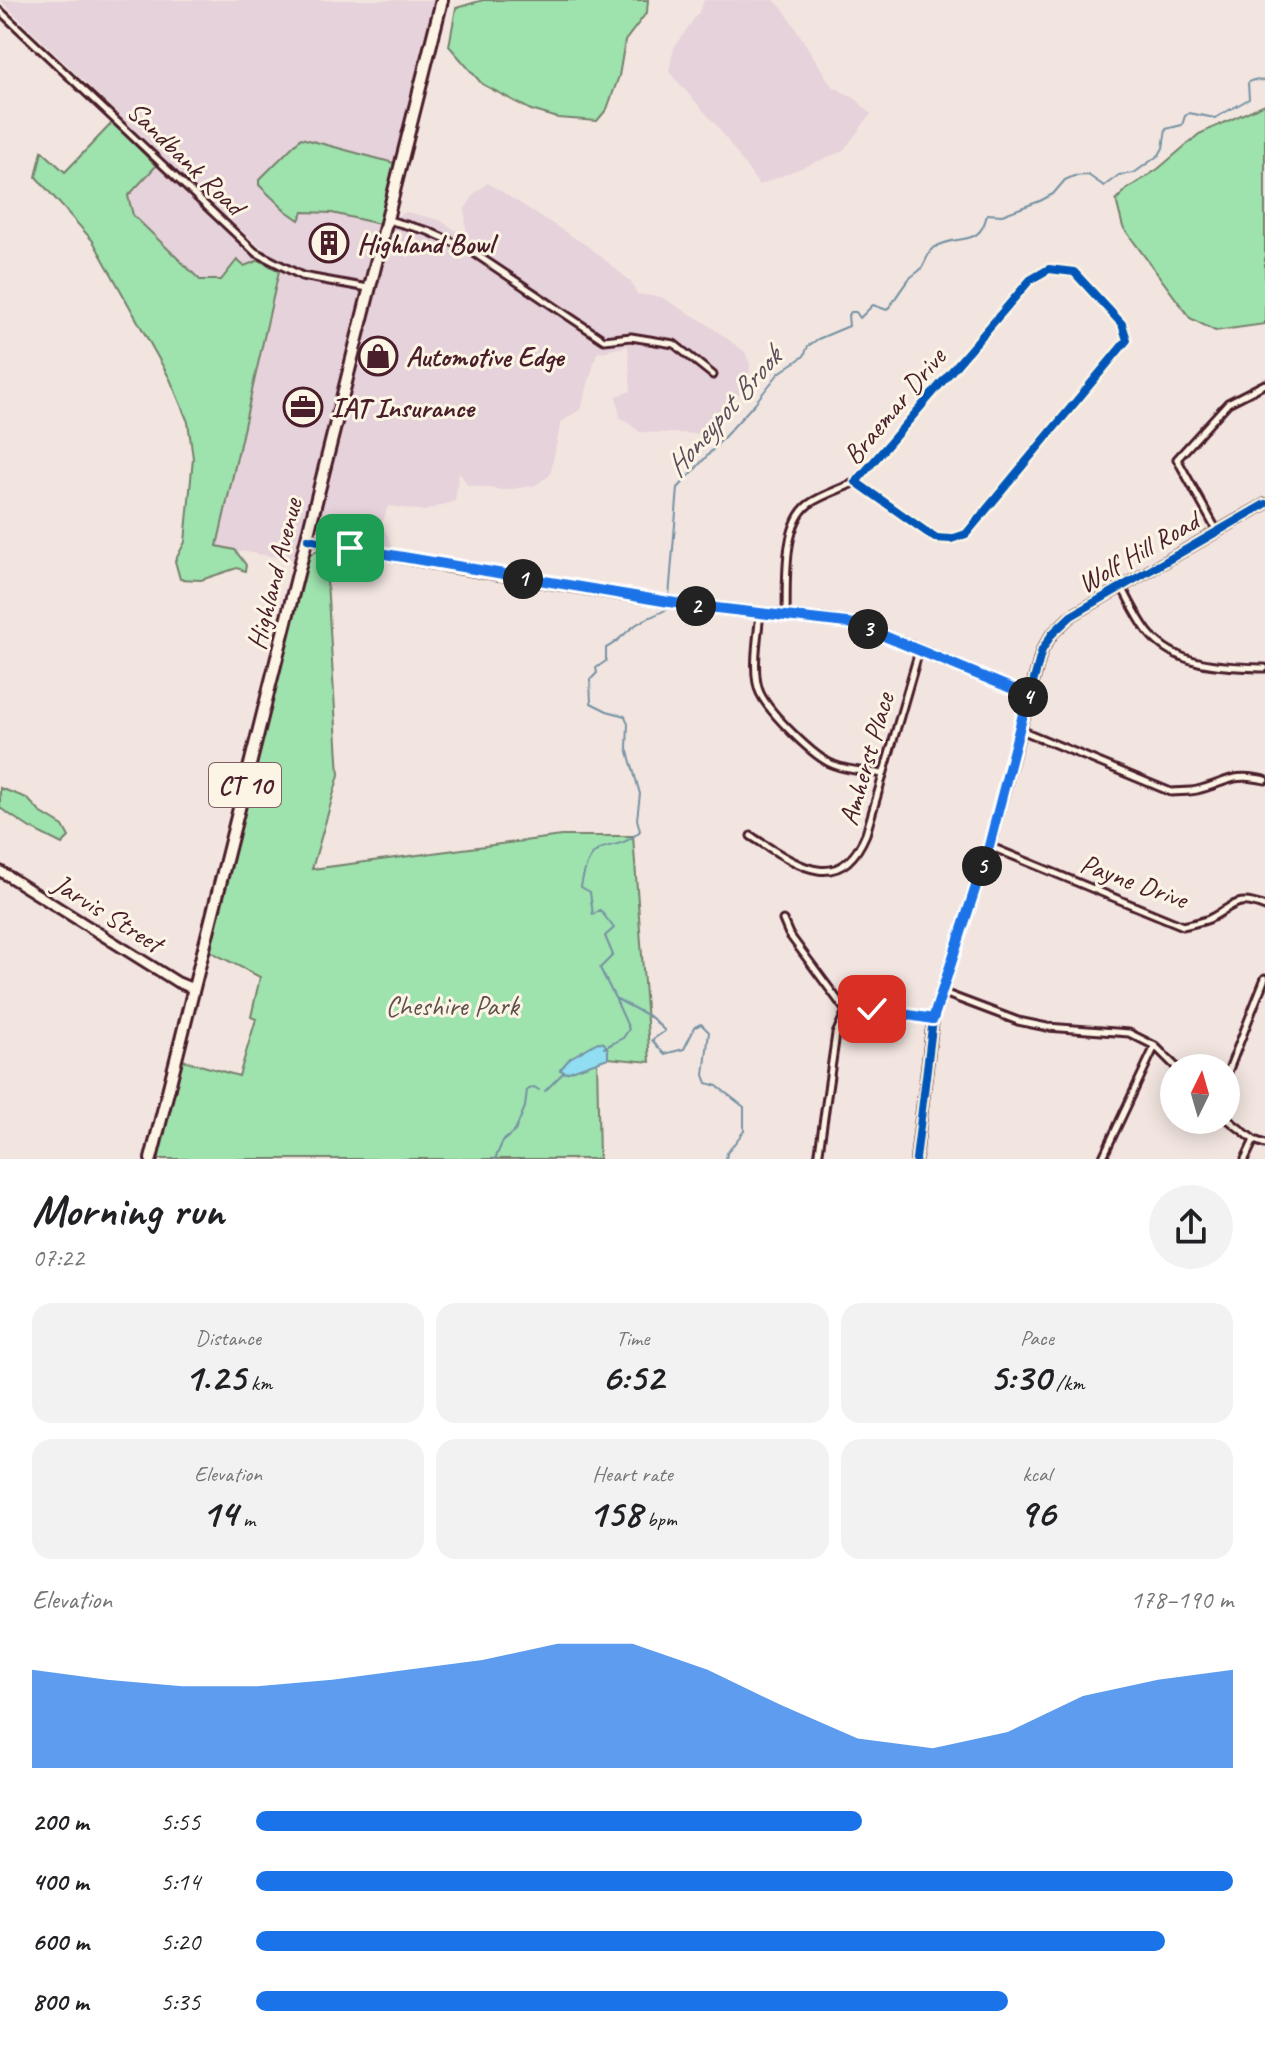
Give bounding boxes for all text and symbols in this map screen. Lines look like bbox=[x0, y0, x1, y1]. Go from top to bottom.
street label: Sandbank Road bbox=[120, 93, 255, 225]
building icon: Highland Bowl bbox=[308, 222, 350, 264]
place label: Highland Bowl bbox=[357, 226, 500, 261]
shop icon: Automotive Edge bbox=[357, 335, 399, 377]
water label: Honeypot Brook bbox=[657, 335, 793, 484]
place label: Automotive Edge bbox=[406, 339, 566, 374]
street label: Braemar Drive bbox=[835, 339, 954, 471]
office icon: IAT Insurance bbox=[282, 386, 324, 428]
place label: IAT Insurance bbox=[331, 390, 476, 425]
street label: Highland Avenue bbox=[238, 493, 310, 653]
street label: Wolf Hill Road bbox=[1071, 501, 1208, 601]
pin bbox=[316, 514, 384, 582]
icon: arrive bbox=[328, 526, 372, 570]
pin: 1 bbox=[503, 559, 543, 599]
text: 1 bbox=[518, 565, 528, 593]
pin: 2 bbox=[676, 586, 716, 626]
text: 2 bbox=[691, 592, 701, 620]
pin: 3 bbox=[848, 609, 888, 649]
text: 3 bbox=[863, 615, 873, 643]
pin: 4 bbox=[1008, 677, 1048, 717]
text: 4 bbox=[1023, 683, 1033, 711]
street label: Amherst Place bbox=[830, 687, 902, 829]
road number: CT 10 bbox=[209, 763, 281, 807]
street label: Payne Drive bbox=[1076, 845, 1194, 917]
pin: 5 bbox=[962, 846, 1002, 886]
text: 5 bbox=[977, 852, 987, 880]
street label: Jarvis Street bbox=[45, 865, 172, 962]
pin bbox=[838, 975, 906, 1043]
icon: check bbox=[850, 987, 894, 1031]
park label: Cheshire Park bbox=[385, 988, 520, 1023]
north arrow bbox=[1160, 1054, 1240, 1134]
map controls bbox=[1160, 1054, 1240, 1134]
text: Morning run bbox=[32, 1183, 224, 1238]
button: share bbox=[1149, 1185, 1233, 1269]
text: 07:22 bbox=[32, 1241, 84, 1274]
text: Distance bbox=[195, 1324, 261, 1352]
text: Time bbox=[616, 1324, 649, 1352]
text: Pace bbox=[1020, 1324, 1054, 1352]
text: 1.25 bbox=[184, 1352, 245, 1402]
text: 6:52 bbox=[601, 1352, 664, 1402]
text: 5:30 bbox=[989, 1352, 1050, 1402]
text: km bbox=[245, 1369, 272, 1397]
text: /km bbox=[1050, 1369, 1085, 1397]
text: Elevation bbox=[194, 1460, 262, 1488]
text: Heart rate bbox=[592, 1460, 673, 1488]
text: kcal bbox=[1022, 1460, 1051, 1488]
text: 14 bbox=[201, 1488, 237, 1538]
text: 158 bbox=[588, 1488, 641, 1538]
text: 96 bbox=[1019, 1488, 1055, 1538]
text: m bbox=[237, 1505, 255, 1533]
text: bpm bbox=[641, 1505, 677, 1533]
text: Elevation bbox=[32, 1583, 112, 1616]
text: 178–190 m bbox=[1130, 1583, 1233, 1616]
text: 200 m bbox=[32, 1805, 88, 1838]
text: 5:55 bbox=[160, 1805, 200, 1838]
text: 400 m bbox=[32, 1865, 88, 1898]
text: 5:14 bbox=[160, 1865, 200, 1898]
text: 600 m bbox=[32, 1925, 89, 1958]
text: 5:20 bbox=[160, 1925, 200, 1958]
text: 800 m bbox=[32, 1985, 88, 2018]
text: 5:35 bbox=[160, 1985, 200, 2018]

